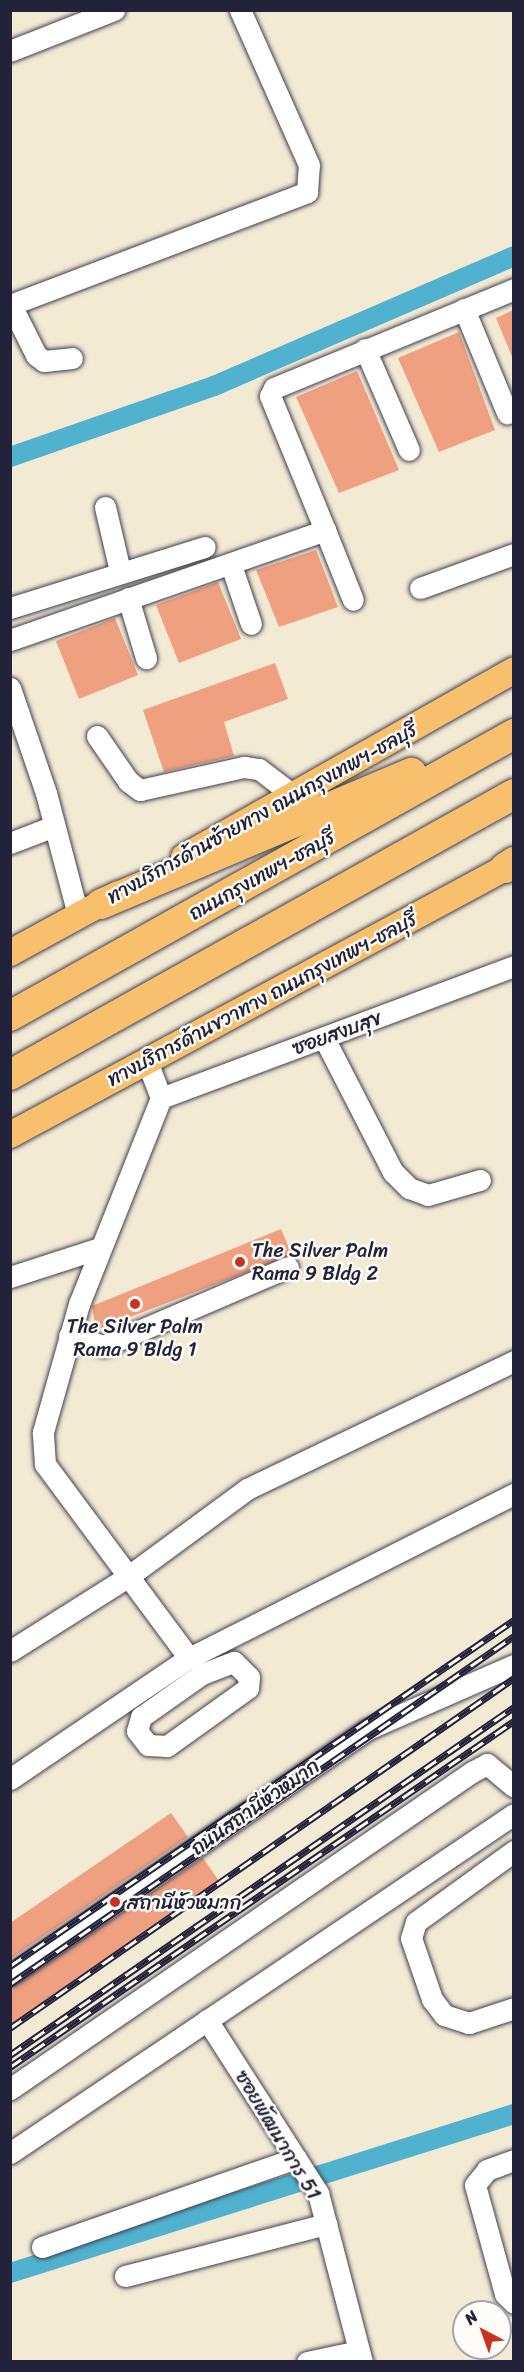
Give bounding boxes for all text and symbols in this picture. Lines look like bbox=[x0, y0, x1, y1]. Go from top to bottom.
street label: ทางบริการด้านซ้ายทาง ถนนกรุงเทพฯ-ชลบุรี bbox=[102, 717, 422, 909]
street label: ถนนกรุงเทพฯ-ชลบุรี bbox=[185, 825, 339, 925]
street label: ทางบริการด้านขวาทาง ถนนกรุงเทพฯ-ชลบุรี bbox=[103, 907, 421, 1091]
street label: ซอยสงบสุข bbox=[289, 1006, 385, 1060]
place label: The Silver Palm Rama 9 Bldg 2 bbox=[252, 1238, 389, 1285]
marker: The Silver Palm Rama 9 Bldg 2 bbox=[233, 1255, 247, 1269]
marker: The Silver Palm Rama 9 Bldg 1 bbox=[128, 1297, 142, 1311]
place label: The Silver Palm Rama 9 Bldg 1 bbox=[66, 1314, 204, 1361]
street label: ถนนสถานีหัวหมาก bbox=[186, 1754, 324, 1860]
place label: สถานีหัวหมาก bbox=[127, 1890, 241, 1914]
marker: สถานีหัวหมาก bbox=[108, 1895, 122, 1909]
street label: ซอยพัฒนาการ 51 bbox=[230, 2066, 326, 2204]
north arrow bbox=[452, 2300, 512, 2360]
text: N bbox=[457, 2303, 485, 2332]

